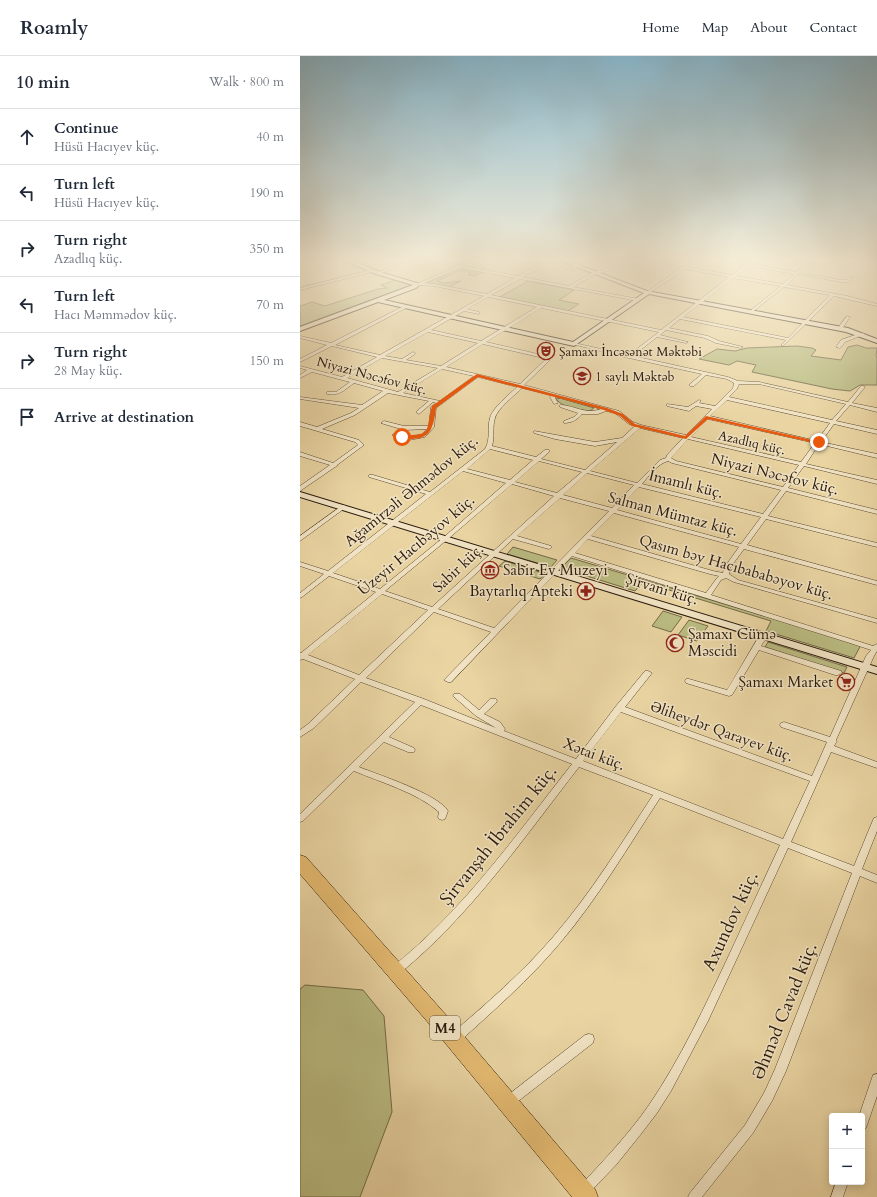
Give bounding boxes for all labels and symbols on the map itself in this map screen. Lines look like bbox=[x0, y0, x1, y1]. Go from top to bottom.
theatre icon: Şamaxı İncəsənət Məktəbi bbox=[536, 341, 556, 361]
place label: Şamaxı İncəsənət Məktəbi bbox=[559, 343, 702, 361]
street label: Niyazi Nəcəfov küç. bbox=[315, 353, 429, 399]
school or university icon: 1 saylı Məktəb bbox=[572, 366, 592, 386]
place label: 1 saylı Məktəb bbox=[595, 368, 675, 386]
street label: Azadlıq küç. bbox=[716, 427, 787, 459]
route start bbox=[393, 428, 411, 446]
street label: Ağamirzəli Əhmədov küç. bbox=[340, 431, 482, 551]
route end bbox=[810, 433, 828, 451]
street label: Niyazi Nəcəfov küç. bbox=[709, 448, 841, 500]
street label: İmamlı küç. bbox=[647, 465, 725, 503]
street label: Salman Mümtaz küç. bbox=[606, 487, 740, 541]
street label: Üzeyir Hacıbəyov küç. bbox=[353, 490, 479, 600]
street label: Qasım bəy Hacıbababəyov küç. bbox=[637, 530, 835, 604]
street label: Sabir küç. bbox=[428, 539, 488, 597]
museum icon: Sabir Ev Muzeyi bbox=[480, 560, 500, 580]
place label: Sabir Ev Muzeyi bbox=[503, 560, 608, 580]
street label: Şirvani küç. bbox=[623, 568, 701, 610]
place label: Baytarlıq Apteki bbox=[469, 581, 573, 601]
pharmacy icon: Baytarlıq Apteki bbox=[576, 581, 596, 601]
place label: Şamaxı Cümə Məscidi bbox=[688, 624, 776, 661]
mosque icon: Şamaxı Cümə Məscidi bbox=[665, 633, 685, 653]
place label: Şamaxı Market bbox=[738, 672, 833, 692]
supermarket icon: Şamaxı Market bbox=[836, 672, 856, 692]
street label: Əliheydər Qarayev küç. bbox=[648, 696, 796, 766]
street label: Xətai küç. bbox=[560, 733, 628, 775]
street label: Şirvanşah İbrahim küç. bbox=[434, 760, 563, 911]
street label: Axundov küç. bbox=[696, 867, 764, 975]
street label: Əhməd Cavad küç. bbox=[746, 939, 823, 1083]
road number: M4 bbox=[430, 1016, 460, 1040]

